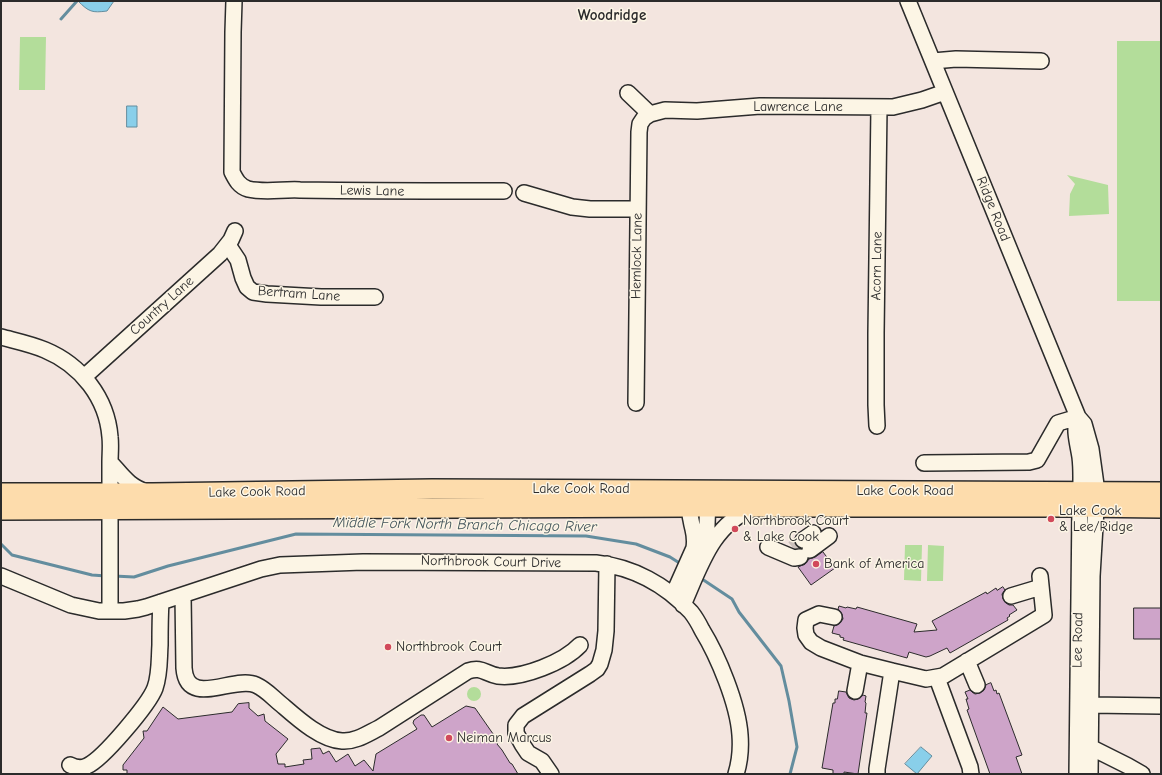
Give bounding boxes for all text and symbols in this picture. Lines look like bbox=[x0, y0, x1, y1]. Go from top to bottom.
district label: Woodridge bbox=[578, 7, 646, 25]
street label: Lawrence Lane bbox=[753, 99, 843, 115]
street label: Ridge Road bbox=[972, 174, 1014, 244]
street label: Lewis Lane bbox=[340, 182, 404, 200]
street label: Hemlock Lane bbox=[628, 213, 646, 299]
street label: Acorn Lane bbox=[868, 231, 886, 301]
street label: Country Lane bbox=[127, 273, 197, 339]
street label: Bertram Lane bbox=[257, 283, 341, 305]
street label: Lake Cook Road bbox=[532, 481, 630, 497]
street label: Lake Cook Road bbox=[208, 483, 306, 501]
street label: Lake Cook Road bbox=[856, 483, 954, 499]
place label: Lake Cook & Lee/Ridge bbox=[1059, 503, 1133, 536]
place label: Northbrook Court & Lake Cook bbox=[743, 513, 848, 546]
water label: Middle Fork North Branch Chicago River bbox=[333, 514, 597, 536]
marker: Lake Cook & Lee/Ridge bbox=[1046, 514, 1056, 524]
marker: Northbrook Court & Lake Cook bbox=[730, 524, 740, 534]
street label: Northbrook Court Drive bbox=[421, 552, 561, 572]
place label: Bank of America bbox=[824, 556, 924, 572]
marker: Bank of America bbox=[811, 559, 821, 569]
street label: Lee Road bbox=[1069, 612, 1087, 668]
place label: Northbrook Court bbox=[396, 639, 501, 655]
marker: Northbrook Court bbox=[383, 642, 393, 652]
place label: Neiman Marcus bbox=[457, 730, 551, 746]
marker: Neiman Marcus bbox=[444, 733, 454, 743]

